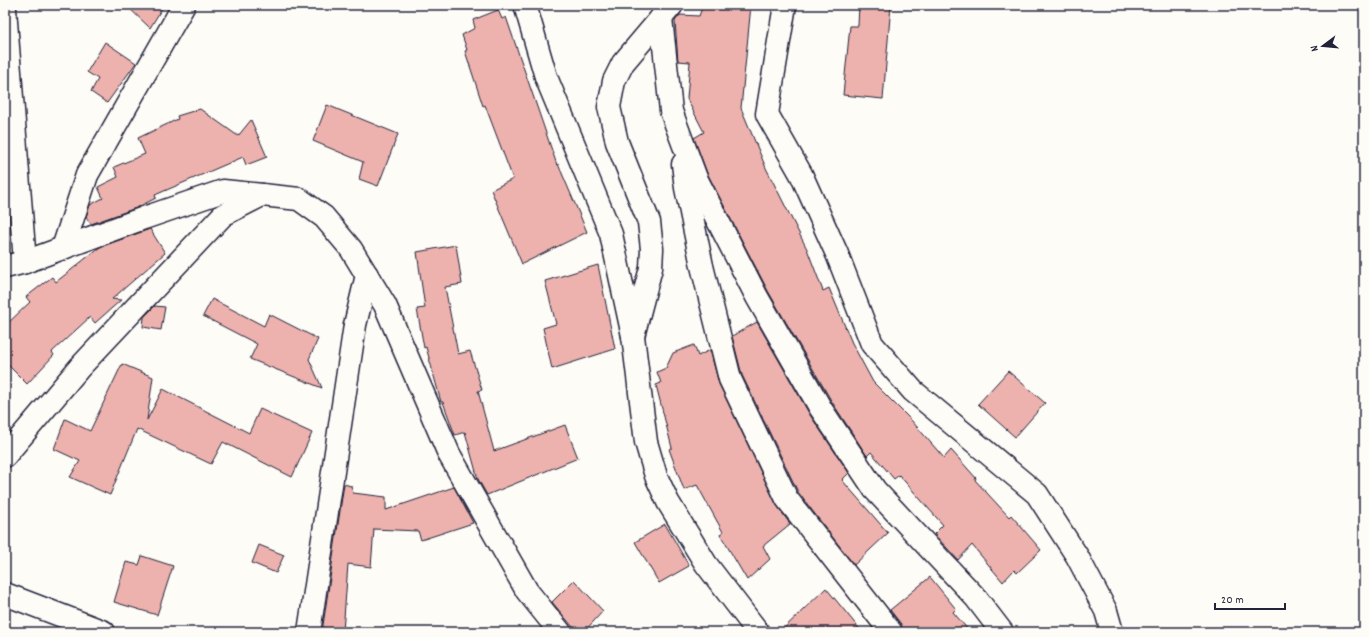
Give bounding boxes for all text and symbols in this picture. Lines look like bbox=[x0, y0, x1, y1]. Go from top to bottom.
north arrow bbox=[1303, 26, 1343, 66]
text: N bbox=[1307, 43, 1324, 53]
scale bar bbox=[1215, 585, 1285, 611]
text: 20 m bbox=[1221, 592, 1244, 609]

